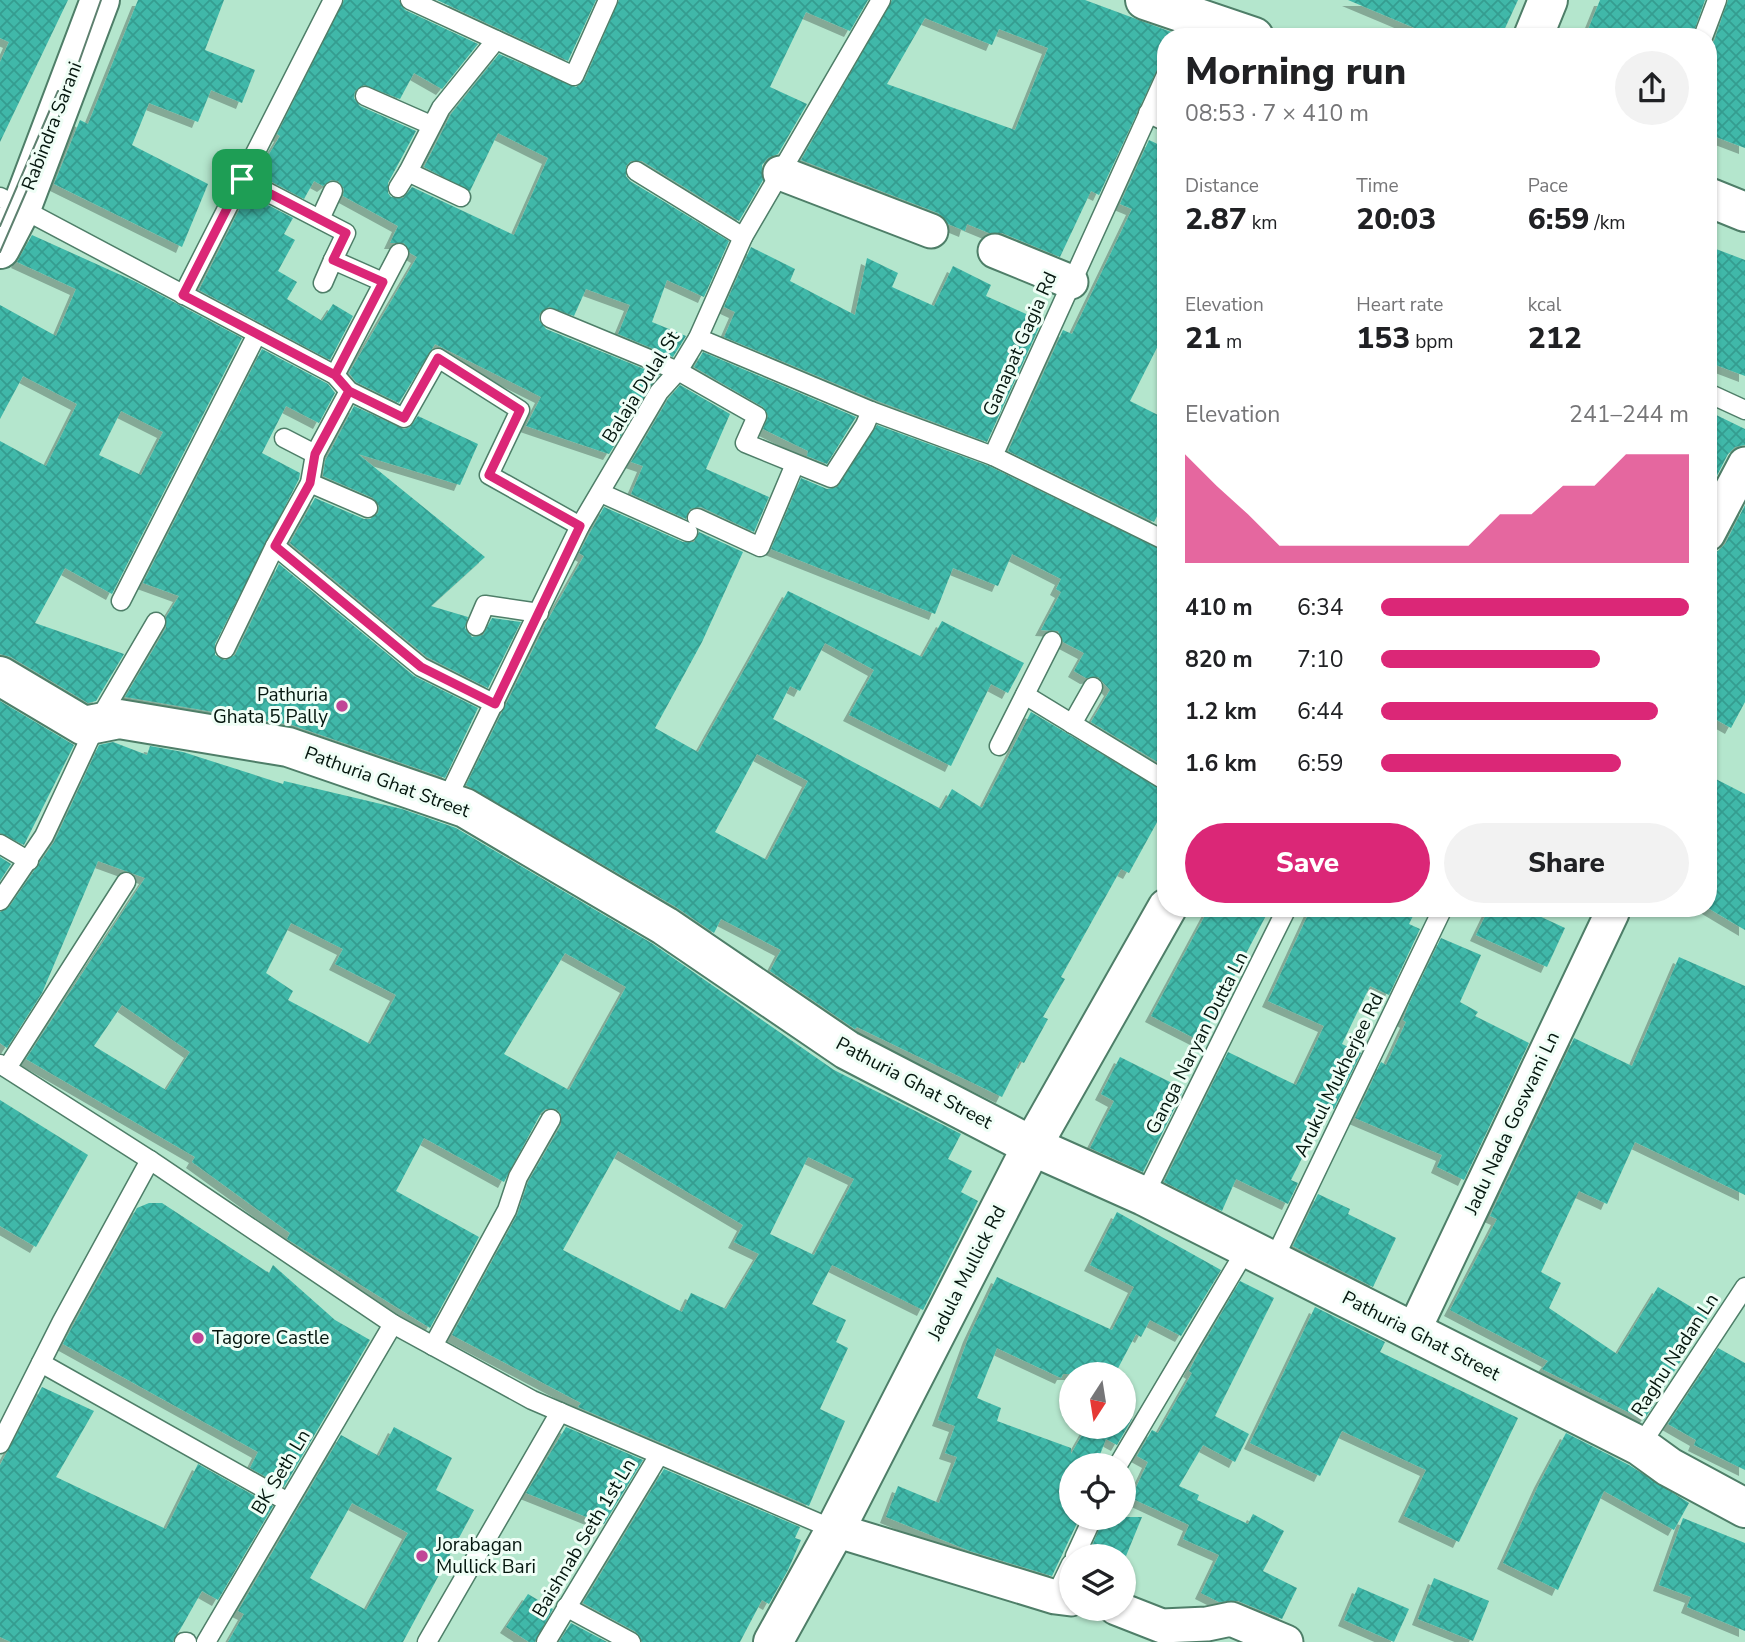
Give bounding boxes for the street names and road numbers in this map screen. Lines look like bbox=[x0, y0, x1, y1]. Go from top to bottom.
street label: Rabindra Sarani bbox=[16, 58, 88, 194]
street label: Ganapat Gagia Rd bbox=[977, 268, 1063, 420]
street label: Balaja Dulal St bbox=[596, 326, 686, 448]
street label: Pathuria Ghat Street bbox=[301, 740, 473, 824]
street label: Ganga Naryan Dutta Ln bbox=[1140, 947, 1254, 1139]
street label: Arukul Mukherjee Rd bbox=[1288, 989, 1390, 1161]
street label: Jadu Nada Goswami Ln bbox=[1458, 1027, 1566, 1220]
street label: Pathuria Ghat Street bbox=[831, 1031, 997, 1135]
street label: Jadula Mullick Rd bbox=[921, 1201, 1012, 1346]
street label: Pathuria Ghat Street bbox=[1338, 1285, 1505, 1387]
street label: Raghu Nadan Ln bbox=[1625, 1288, 1725, 1422]
street label: BK Seth Ln bbox=[245, 1425, 317, 1519]
street label: Baishnab Seth 1st Ln bbox=[526, 1454, 642, 1622]

